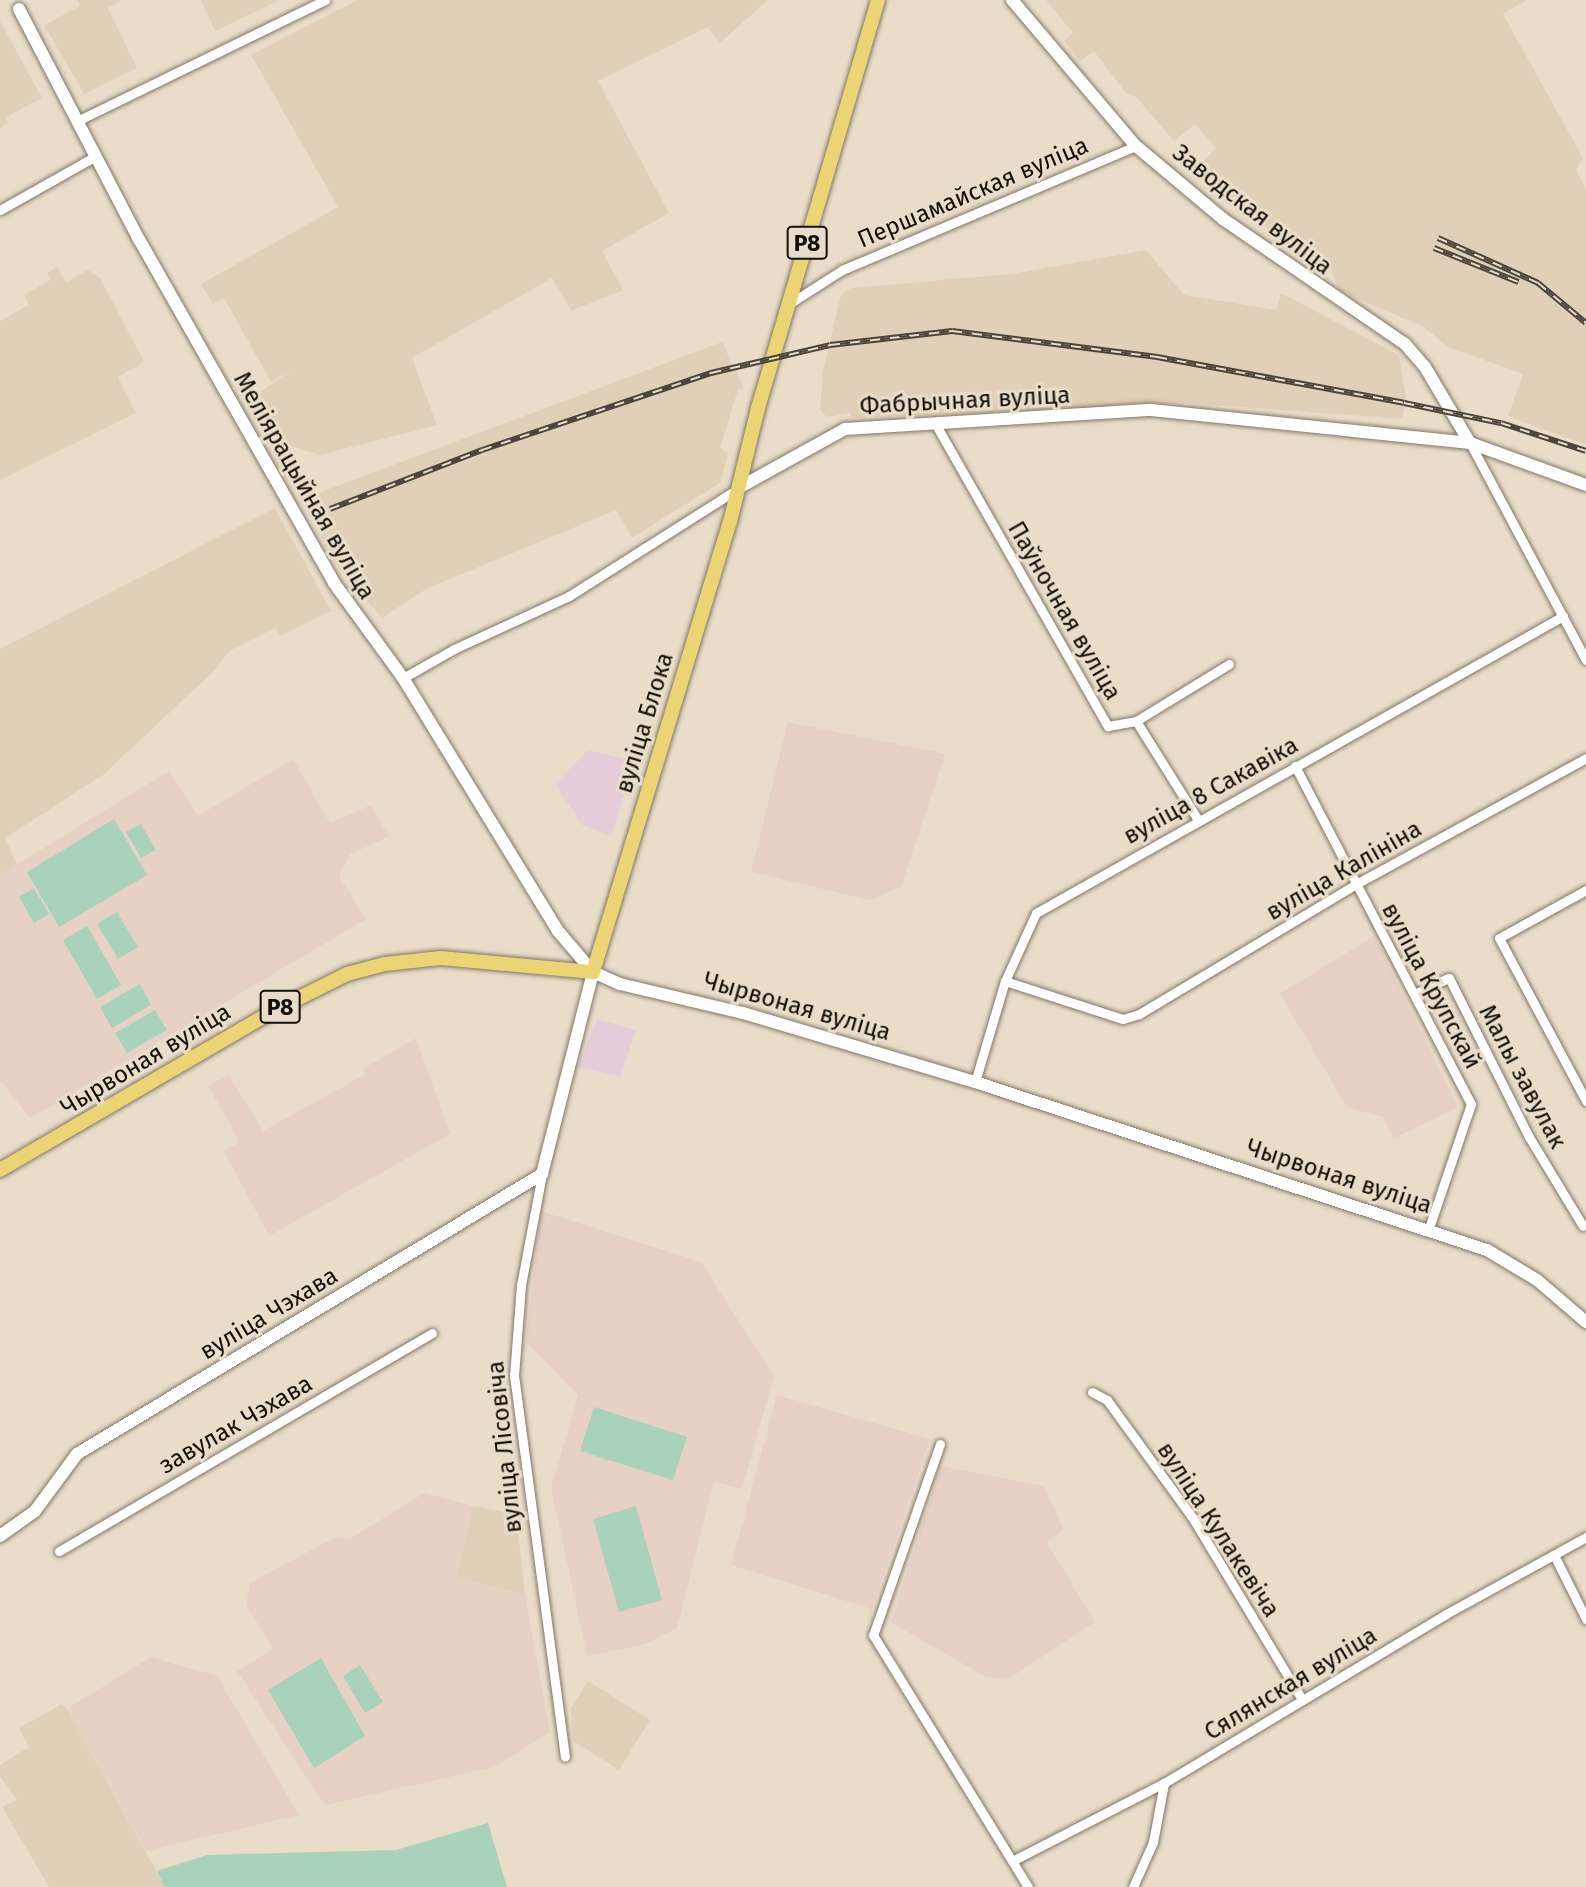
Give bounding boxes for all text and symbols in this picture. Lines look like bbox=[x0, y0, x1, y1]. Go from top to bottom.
street label: Першамайская вуліца bbox=[853, 131, 1093, 255]
street label: Заводская вуліца bbox=[1166, 139, 1338, 281]
road number: Р8 bbox=[786, 224, 828, 262]
street label: Меліярацыйная вуліца bbox=[227, 367, 381, 605]
street label: Фабрычная вуліца bbox=[859, 381, 1071, 421]
street label: Паўночная вуліца bbox=[1001, 517, 1127, 705]
street label: вуліца Блока bbox=[610, 649, 680, 797]
street label: вуліца 8 Сакавіка bbox=[1119, 731, 1303, 851]
street label: вуліца Калініна bbox=[1261, 815, 1427, 927]
street label: вуліца Крупскай bbox=[1375, 898, 1487, 1074]
street label: Чырвоная вуліца bbox=[700, 967, 894, 1047]
road number: Р8 bbox=[259, 988, 301, 1026]
street label: Чырвоная вуліца bbox=[56, 998, 236, 1122]
street label: Малы завулак bbox=[1472, 1000, 1572, 1154]
street label: Чырвоная вуліца bbox=[1243, 1133, 1435, 1221]
street label: вуліца Чэхава bbox=[195, 1262, 343, 1366]
street label: вуліца Лісовіча bbox=[482, 1359, 528, 1535]
street label: завулак Чэхава bbox=[154, 1370, 318, 1480]
street label: вуліца Кулакевіча bbox=[1151, 1437, 1285, 1623]
street label: Сялянская вуліца bbox=[1200, 1621, 1382, 1747]

